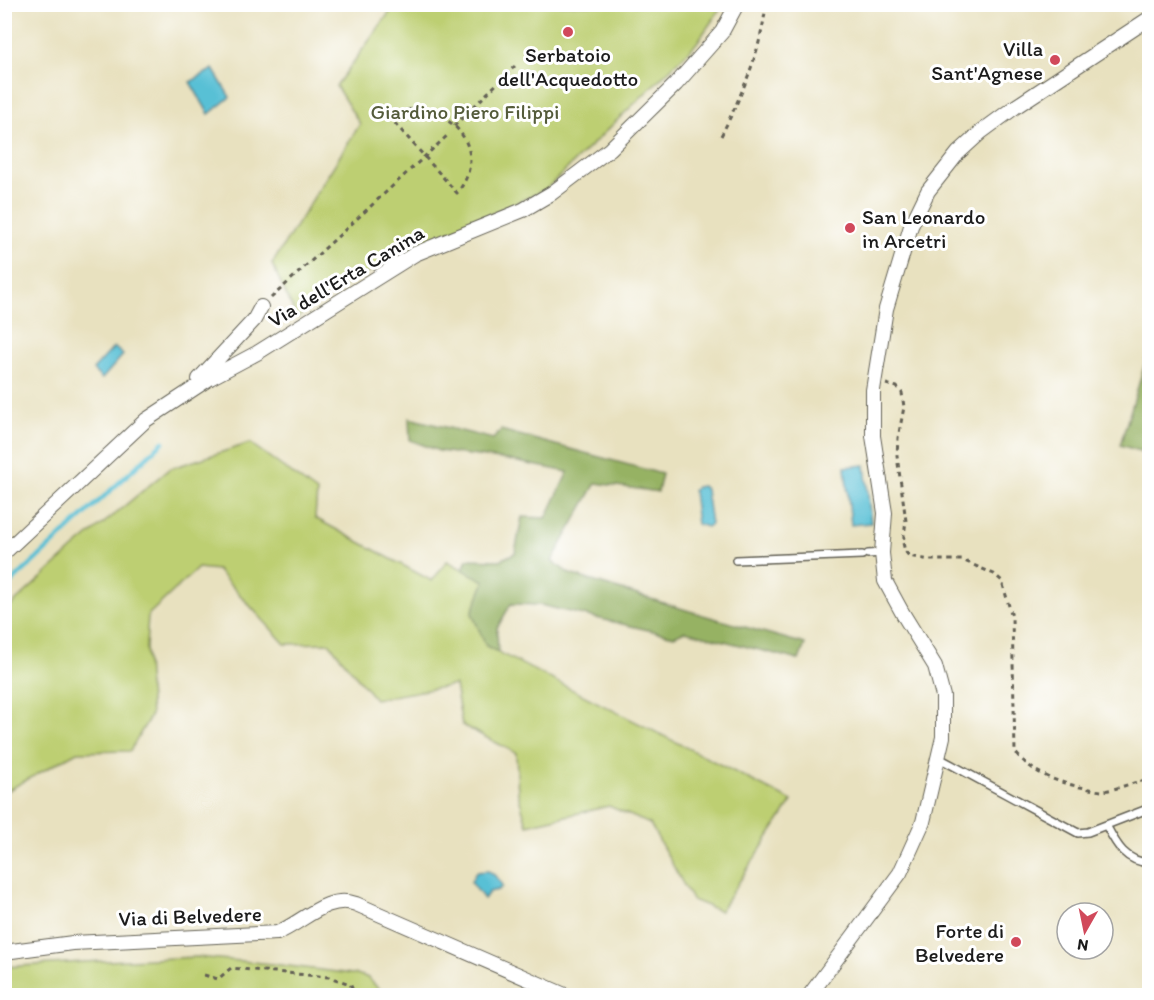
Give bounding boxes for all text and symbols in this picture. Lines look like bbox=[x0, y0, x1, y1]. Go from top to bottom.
marker: Serbatoio dell'Acquedotto bbox=[561, 25, 575, 39]
place label: Villa Sant'Agnese bbox=[931, 36, 1043, 85]
place label: Serbatoio dell'Acquedotto bbox=[498, 42, 638, 91]
marker: Villa Sant'Agnese bbox=[1048, 53, 1062, 67]
park label: Giardino Piero Filippi bbox=[371, 99, 559, 124]
place label: San Leonardo in Arcetri bbox=[862, 204, 985, 253]
street label: Via dell'Erta Canina bbox=[263, 220, 429, 332]
marker: San Leonardo in Arcetri bbox=[843, 221, 857, 235]
street label: Via di Belvedere bbox=[118, 901, 262, 931]
north arrow bbox=[1055, 901, 1115, 961]
place label: Forte di Belvedere bbox=[915, 918, 1004, 967]
marker: Forte di Belvedere bbox=[1009, 935, 1023, 949]
text: N bbox=[1076, 935, 1090, 956]

